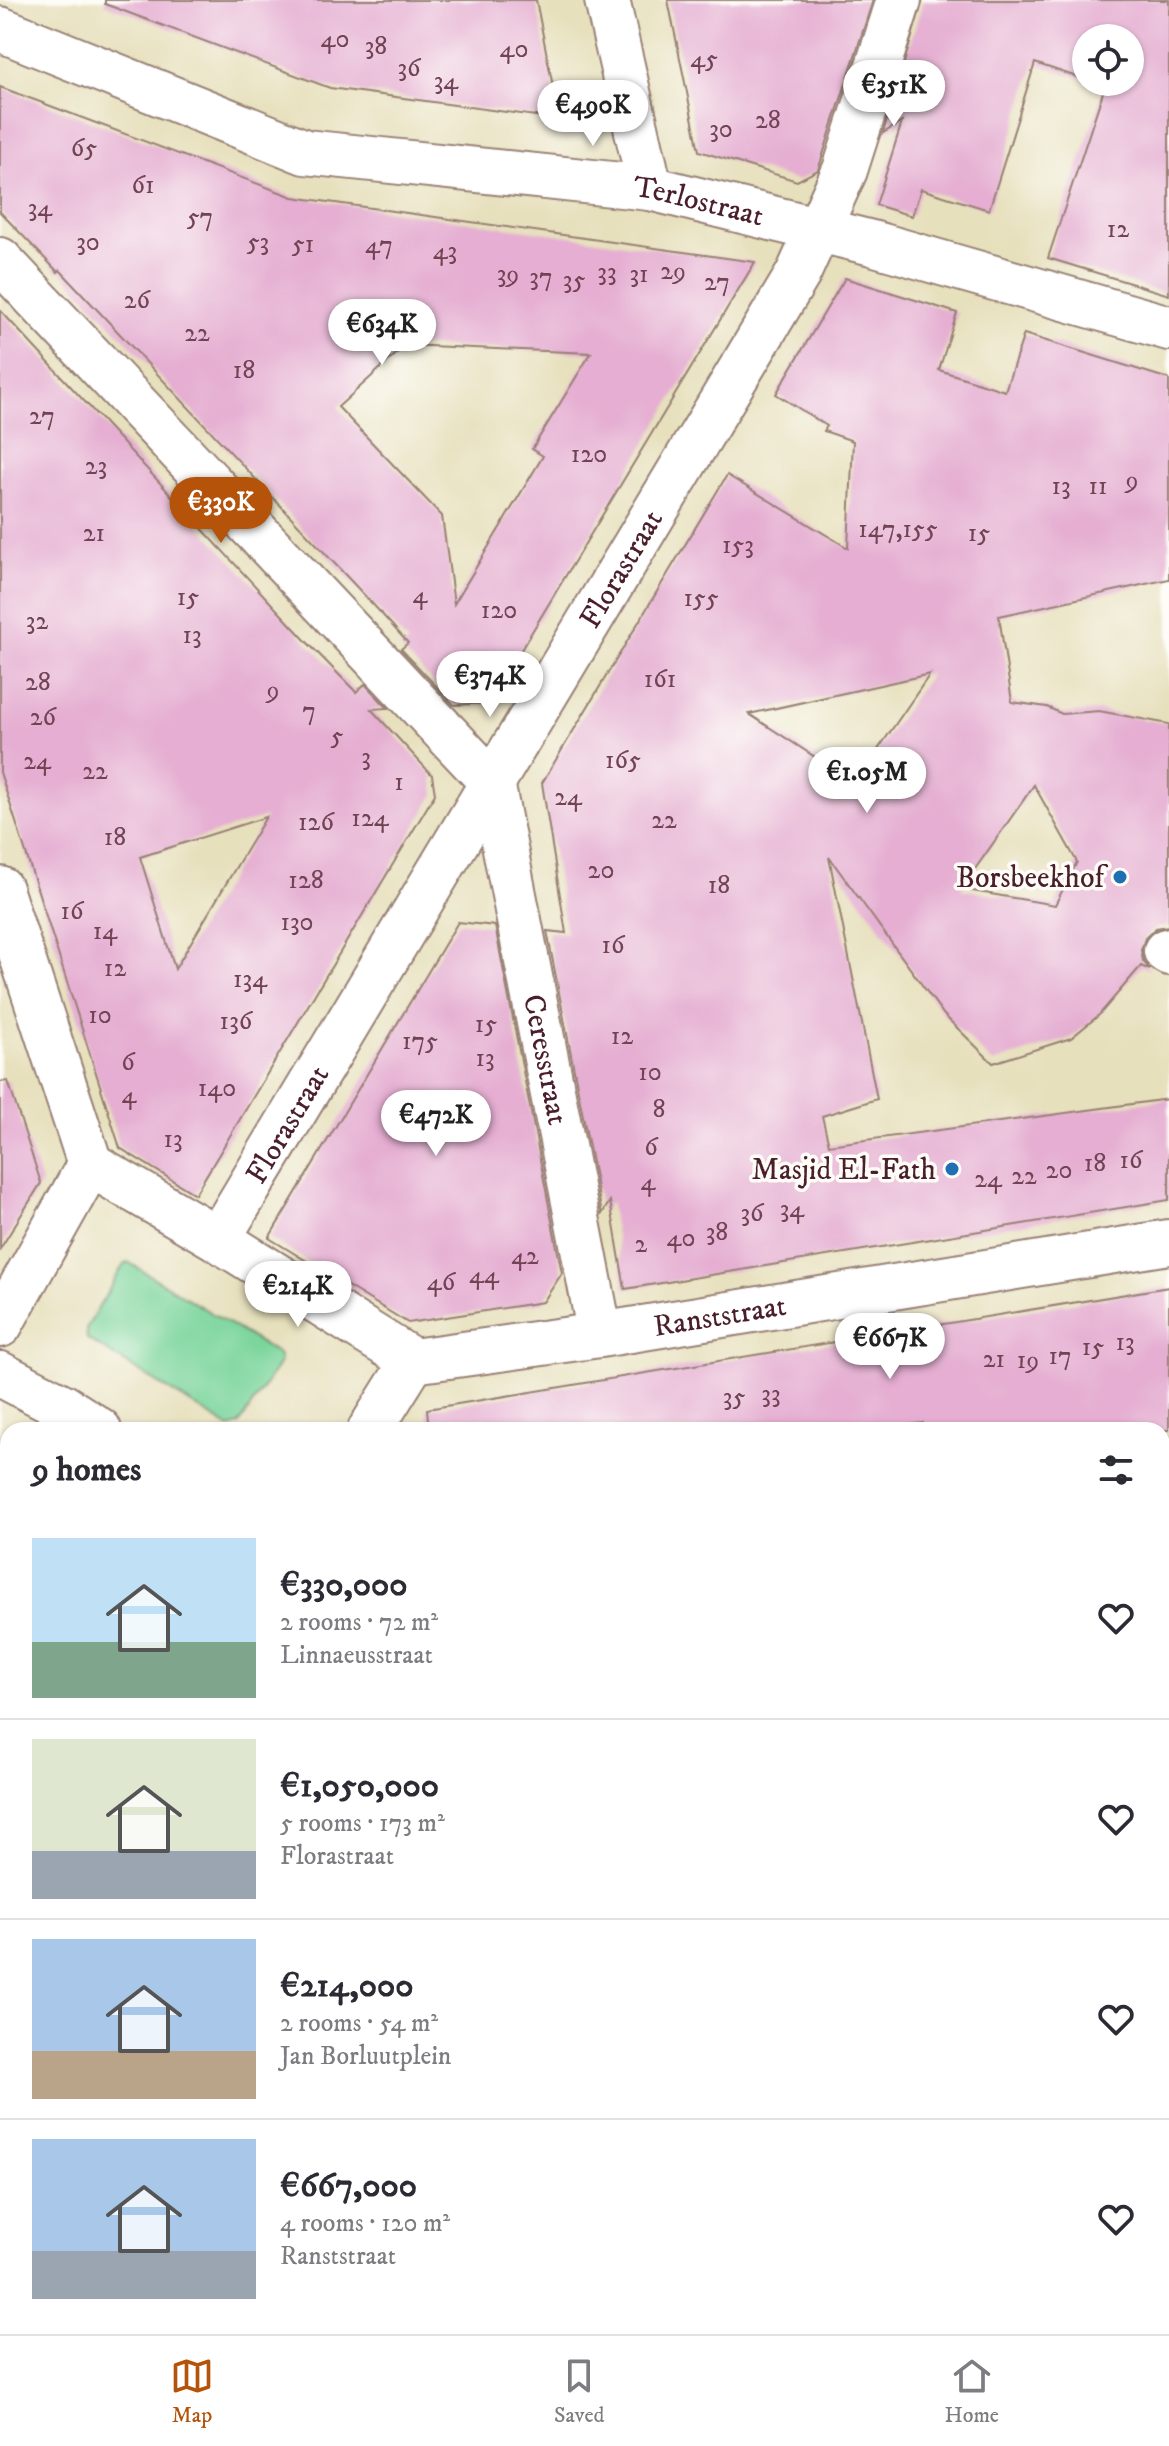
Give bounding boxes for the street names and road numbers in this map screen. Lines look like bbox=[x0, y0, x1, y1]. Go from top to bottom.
street label: Terlostraat bbox=[632, 169, 767, 235]
street label: Florastraat bbox=[572, 504, 672, 635]
street label: Ceresstraat bbox=[514, 991, 576, 1128]
street label: Florastraat bbox=[239, 1059, 338, 1191]
street label: Ranststraat bbox=[651, 1288, 789, 1346]

